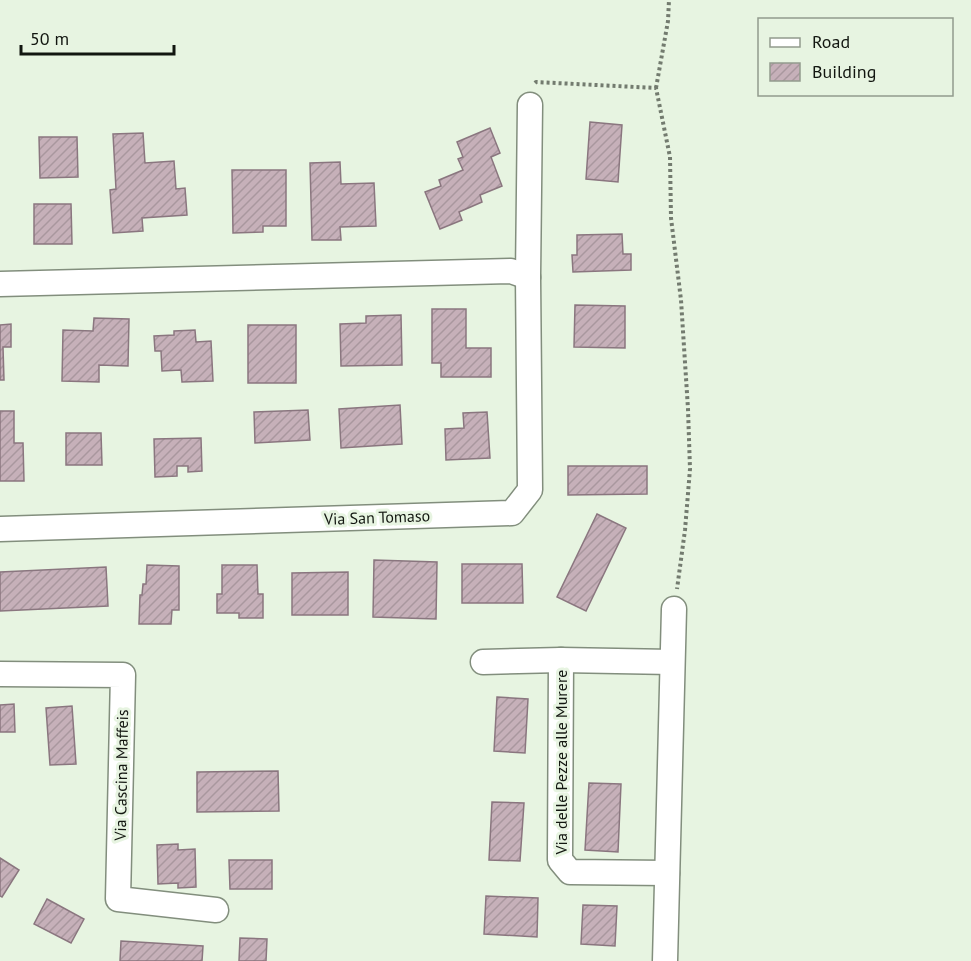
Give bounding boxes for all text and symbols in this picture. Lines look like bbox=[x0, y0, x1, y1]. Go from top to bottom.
scale bar bbox=[21, 18, 174, 56]
legend bbox=[758, 18, 953, 96]
text: 50 m bbox=[30, 27, 69, 50]
text: Road bbox=[812, 30, 850, 53]
text: Building bbox=[812, 60, 876, 83]
street label: Via San Tomaso bbox=[323, 505, 430, 529]
street label: Via delle Pezze alle Murere bbox=[551, 670, 571, 855]
street label: Via Cascina Maffeis bbox=[110, 709, 132, 842]

